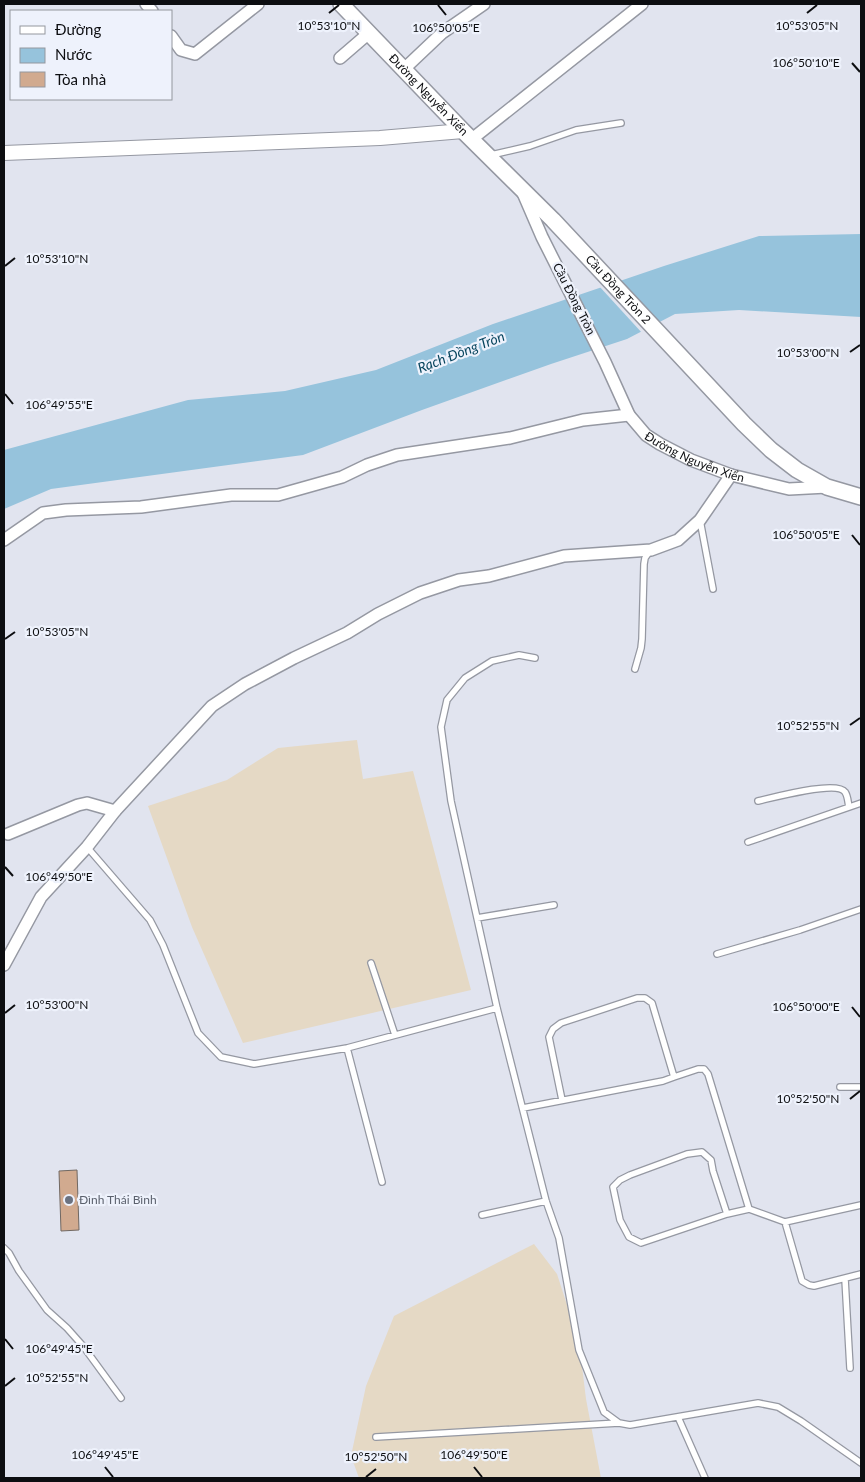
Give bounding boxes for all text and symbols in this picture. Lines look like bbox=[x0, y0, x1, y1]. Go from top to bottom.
legend bbox=[10, 10, 172, 100]
text: 10°53'10"N bbox=[298, 18, 360, 33]
text: 10°53'05"N bbox=[776, 18, 838, 33]
text: Đường bbox=[55, 20, 101, 38]
text: 106°50'05"E bbox=[412, 20, 480, 35]
text: Nước bbox=[55, 45, 92, 63]
street label: Đường Nguyễn Xiển bbox=[386, 50, 471, 139]
text: 106°50'10"E bbox=[772, 55, 840, 70]
text: Tòa nhà bbox=[55, 70, 106, 88]
text: 10°53'10"N bbox=[26, 251, 88, 266]
street label: Cầu Đồng Tròn 2 bbox=[583, 252, 654, 327]
street label: Cầu Đồng Tròn bbox=[550, 260, 599, 337]
water label: Rạch Đồng Tròn bbox=[415, 327, 507, 376]
text: 10°53'00"N bbox=[777, 345, 839, 360]
text: 106°49'55"E bbox=[25, 397, 93, 412]
street label: Đường Nguyễn Xiển bbox=[642, 428, 746, 485]
text: 106°50'05"E bbox=[772, 527, 840, 542]
text: 10°53'05"N bbox=[26, 624, 88, 639]
text: 10°52'55"N bbox=[777, 718, 839, 733]
text: 106°49'50"E bbox=[25, 869, 93, 884]
text: 10°53'00"N bbox=[26, 997, 88, 1012]
text: 106°50'00"E bbox=[772, 999, 840, 1014]
text: 10°52'50"N bbox=[777, 1091, 839, 1106]
place label: Đình Thái Bình bbox=[79, 1192, 157, 1207]
marker: Đình Thái Bình bbox=[63, 1194, 75, 1206]
text: 106°49'45"E bbox=[25, 1341, 93, 1356]
text: 10°52'55"N bbox=[26, 1370, 88, 1385]
text: 106°49'45"E bbox=[71, 1447, 139, 1462]
text: 106°49'50"E bbox=[440, 1447, 508, 1462]
text: 10°52'50"N bbox=[345, 1449, 407, 1464]

